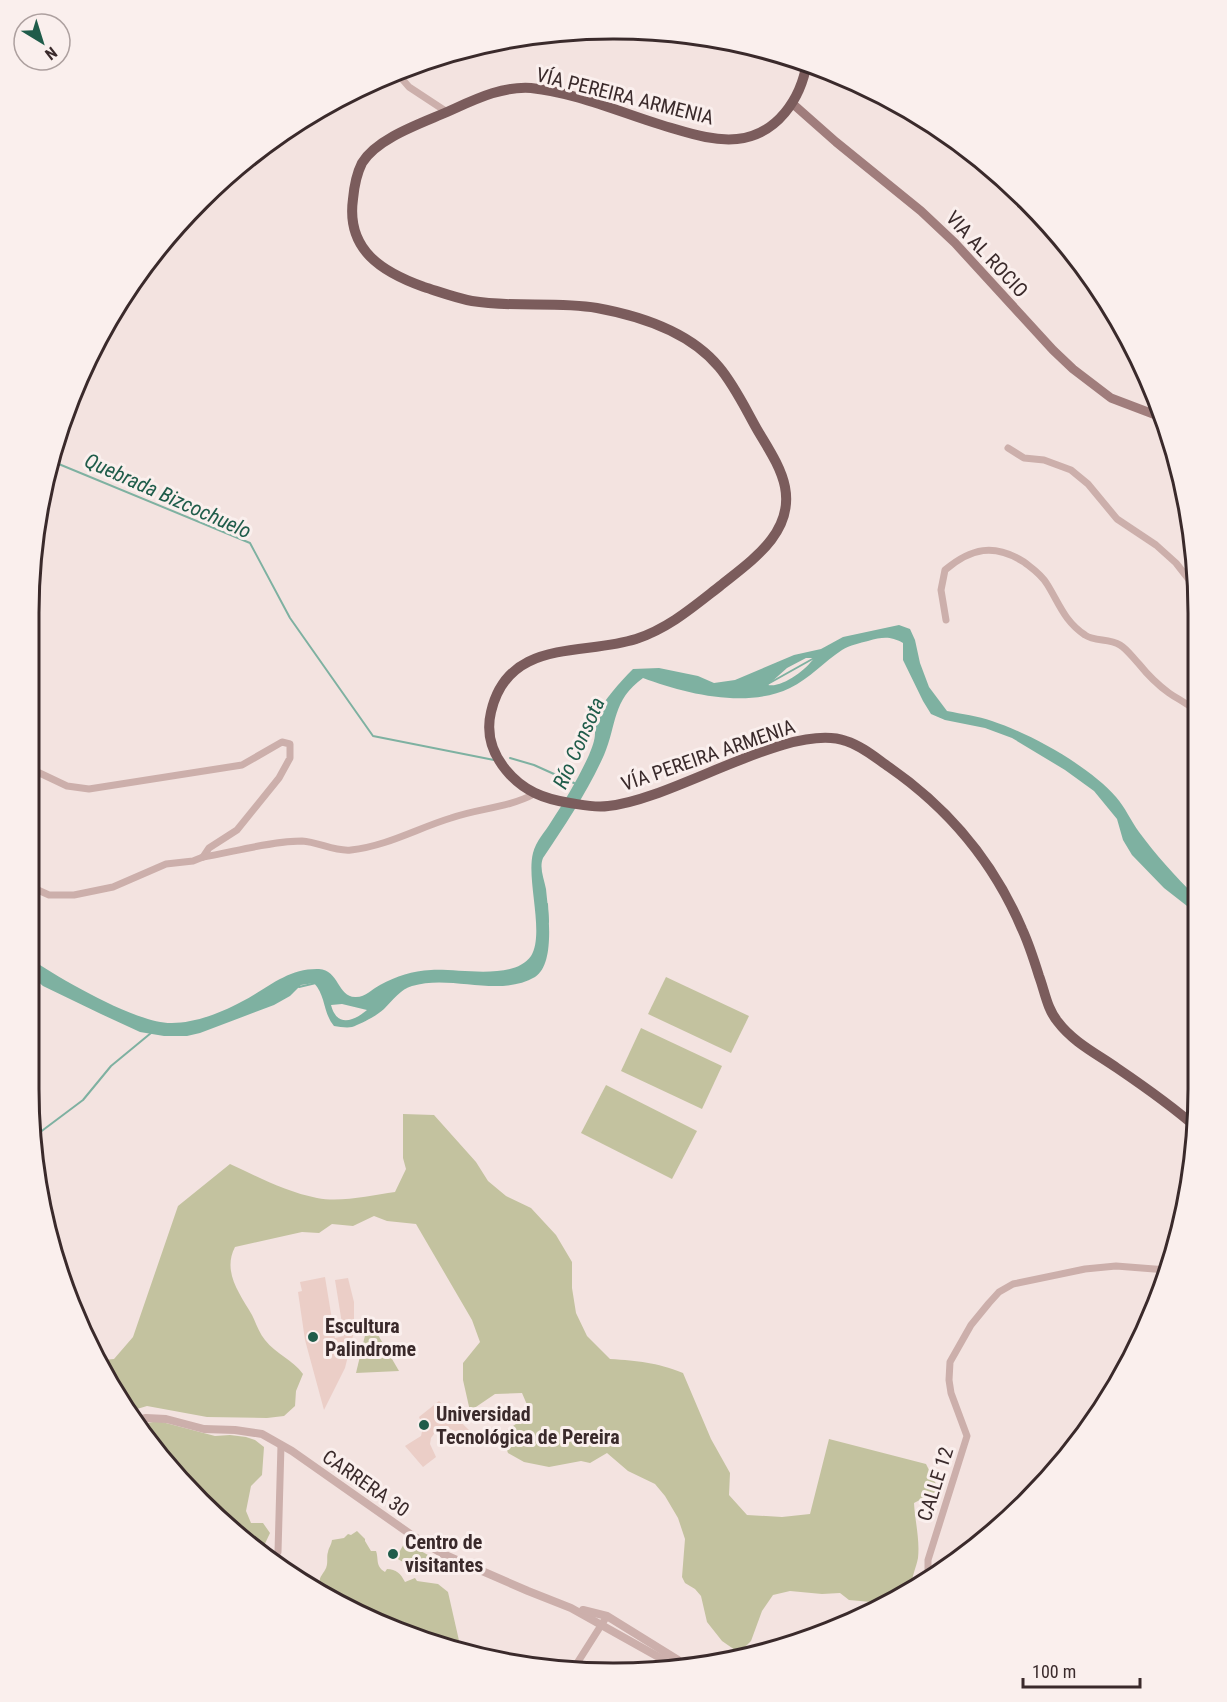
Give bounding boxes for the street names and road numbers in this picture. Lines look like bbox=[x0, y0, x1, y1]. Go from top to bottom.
street label: VÍA PEREIRA ARMENIA bbox=[534, 62, 717, 130]
street label: VIA AL ROCIO bbox=[941, 206, 1033, 302]
street label: VÍA PEREIRA ARMENIA bbox=[618, 714, 798, 796]
street label: CARRERA 30 bbox=[318, 1444, 414, 1522]
street label: CALLE 12 bbox=[912, 1444, 958, 1524]

